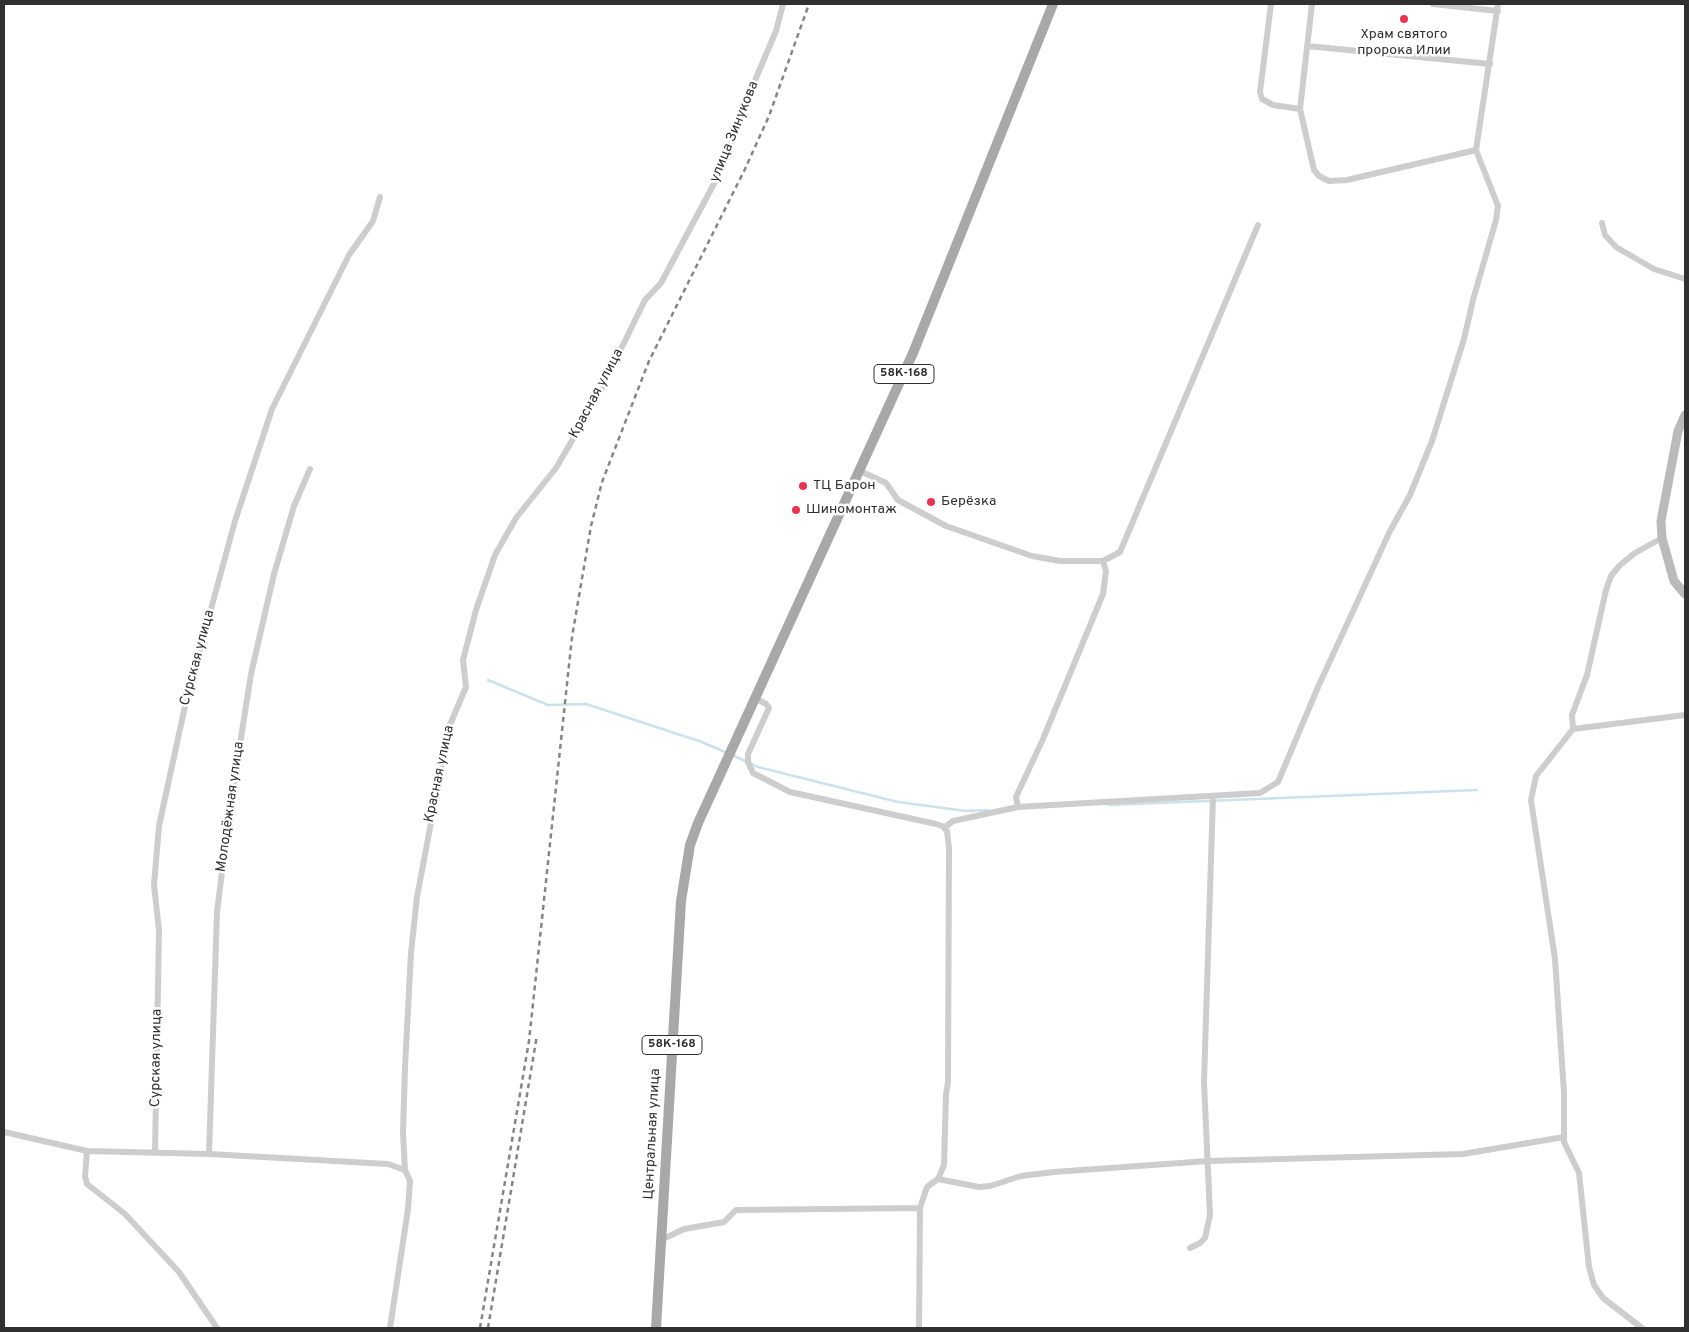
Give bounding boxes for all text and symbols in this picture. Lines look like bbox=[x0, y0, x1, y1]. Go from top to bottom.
marker: Храм святого пророка Илии bbox=[1398, 13, 1410, 25]
place label: Храм святого пророка Илии bbox=[1357, 27, 1451, 59]
street label: улица Зинукова bbox=[707, 79, 763, 185]
street label: Красная улица bbox=[566, 346, 628, 442]
road number: 58К-168 bbox=[874, 364, 934, 384]
place label: ТЦ Барон bbox=[813, 478, 876, 494]
marker: ТЦ Барон bbox=[797, 480, 809, 492]
place label: Берёзка bbox=[941, 494, 996, 510]
marker: Берёзка bbox=[925, 496, 937, 508]
place label: Шиномонтаж bbox=[806, 502, 897, 518]
marker: Шиномонтаж bbox=[790, 504, 802, 516]
street label: Сурская улица bbox=[177, 608, 219, 708]
street label: Красная улица bbox=[421, 724, 459, 824]
street label: Молодёжная улица bbox=[214, 741, 248, 873]
street label: Сурская улица bbox=[148, 1009, 166, 1107]
road number: 58К-168 bbox=[642, 1036, 702, 1054]
street label: Центральная улица bbox=[641, 1068, 665, 1200]

